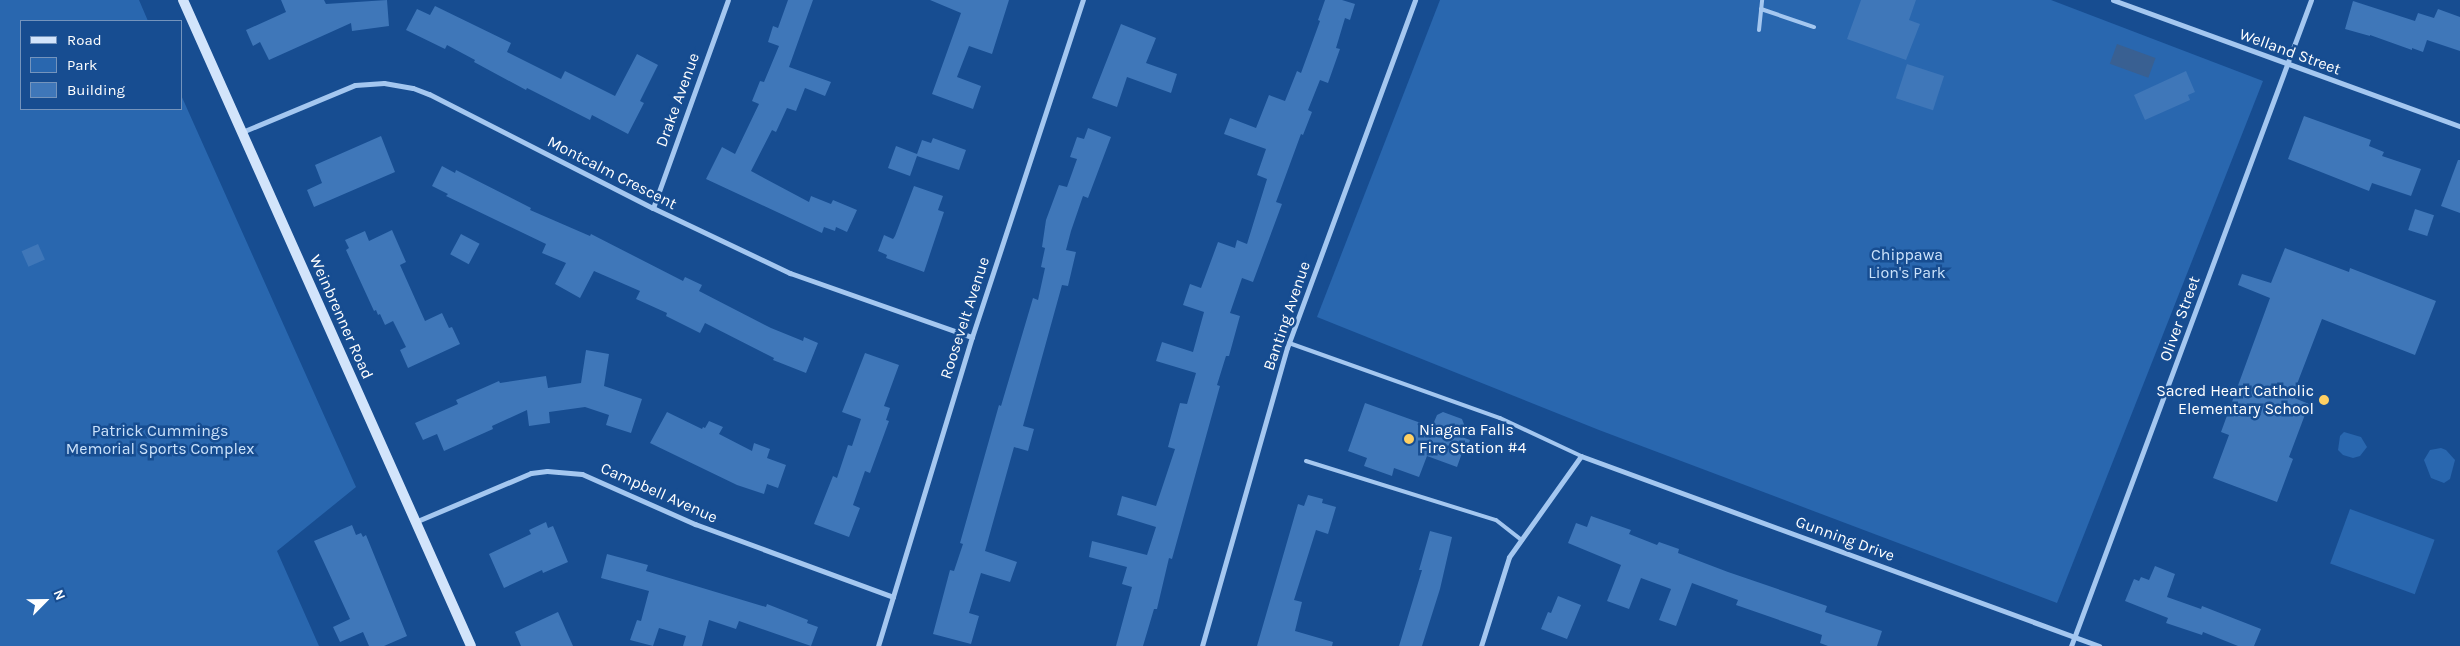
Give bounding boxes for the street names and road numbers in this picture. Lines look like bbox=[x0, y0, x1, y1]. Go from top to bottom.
street label: Welland Street bbox=[2237, 25, 2343, 79]
street label: Drake Avenue bbox=[652, 50, 704, 150]
street label: Montcalm Crescent bbox=[544, 132, 680, 214]
street label: Weinbrenner Road bbox=[305, 252, 377, 382]
street label: Roosevelt Avenue bbox=[936, 255, 994, 381]
street label: Banting Avenue bbox=[1259, 259, 1315, 373]
street label: Oliver Street bbox=[2156, 274, 2204, 364]
street label: Campbell Avenue bbox=[598, 459, 720, 527]
street label: Gunning Drive bbox=[1793, 512, 1897, 566]

